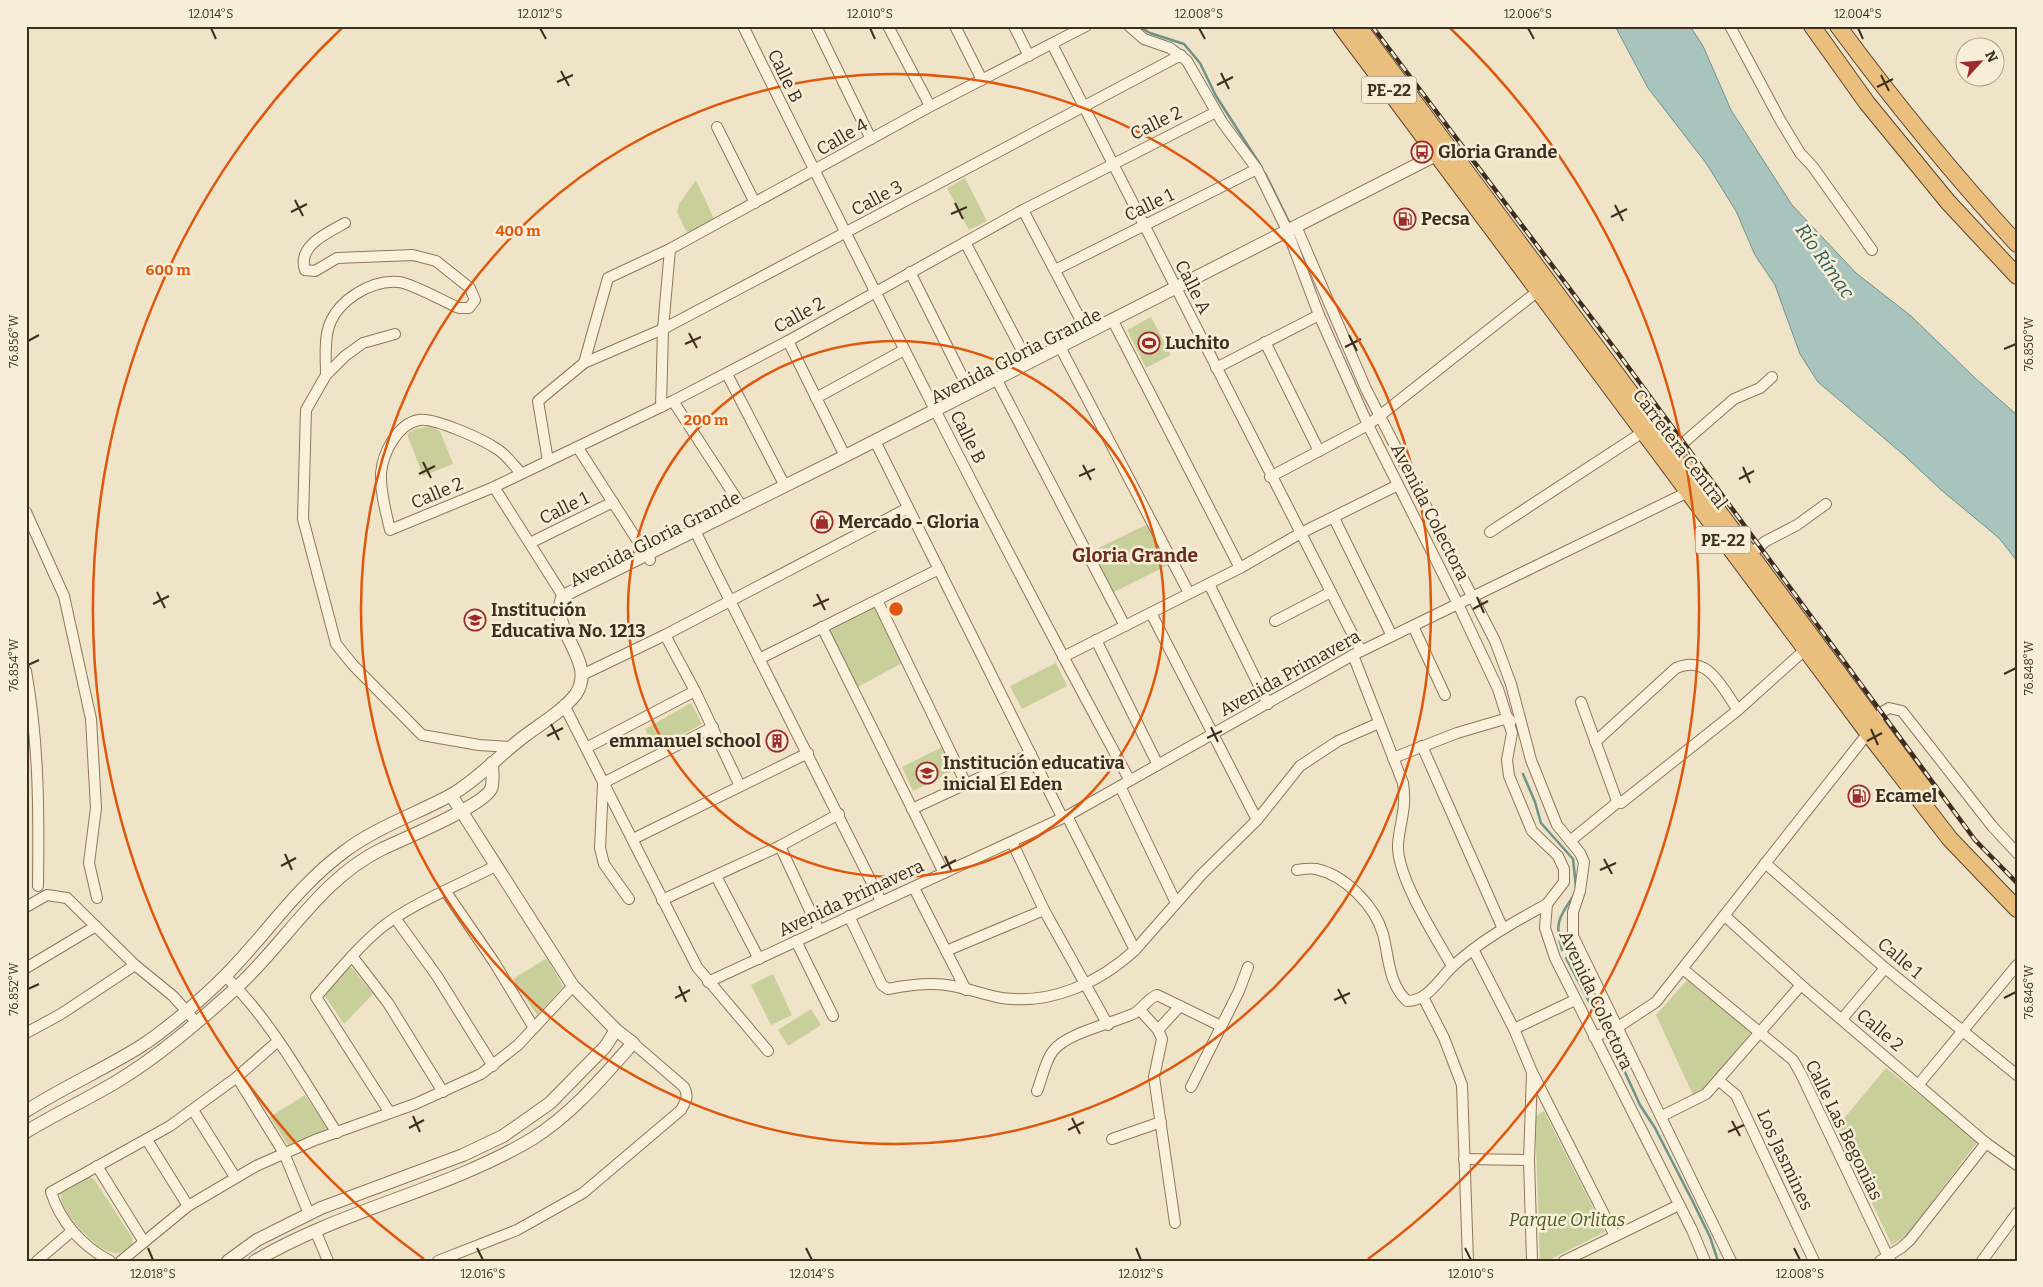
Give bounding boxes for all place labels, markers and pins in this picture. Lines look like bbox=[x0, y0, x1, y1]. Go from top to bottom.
bus stop icon: Gloria Grande bbox=[1410, 140, 1434, 164]
place label: Gloria Grande bbox=[1438, 141, 1557, 163]
fuel station icon: Pecsa bbox=[1393, 207, 1417, 231]
place label: Pecsa bbox=[1421, 208, 1470, 230]
sports icon: Luchito bbox=[1137, 331, 1161, 355]
place label: Luchito bbox=[1165, 332, 1230, 354]
shop icon: Mercado - Gloria bbox=[810, 510, 834, 534]
place label: Mercado - Gloria bbox=[838, 511, 979, 533]
place label: Institución Educativa No. 1213 bbox=[491, 599, 646, 642]
centre of rings bbox=[887, 600, 905, 618]
school or university icon: Institución Educativa No. 1213 bbox=[463, 608, 487, 632]
building icon: emmanuel school bbox=[765, 729, 789, 753]
place label: emmanuel school bbox=[609, 730, 761, 752]
place label: Institución educativa inicial El Eden bbox=[943, 752, 1125, 795]
school or university icon: Institución educativa inicial El Eden bbox=[915, 761, 939, 785]
fuel station icon: Ecamel bbox=[1847, 784, 1871, 808]
place label: Ecamel bbox=[1875, 785, 1938, 807]

